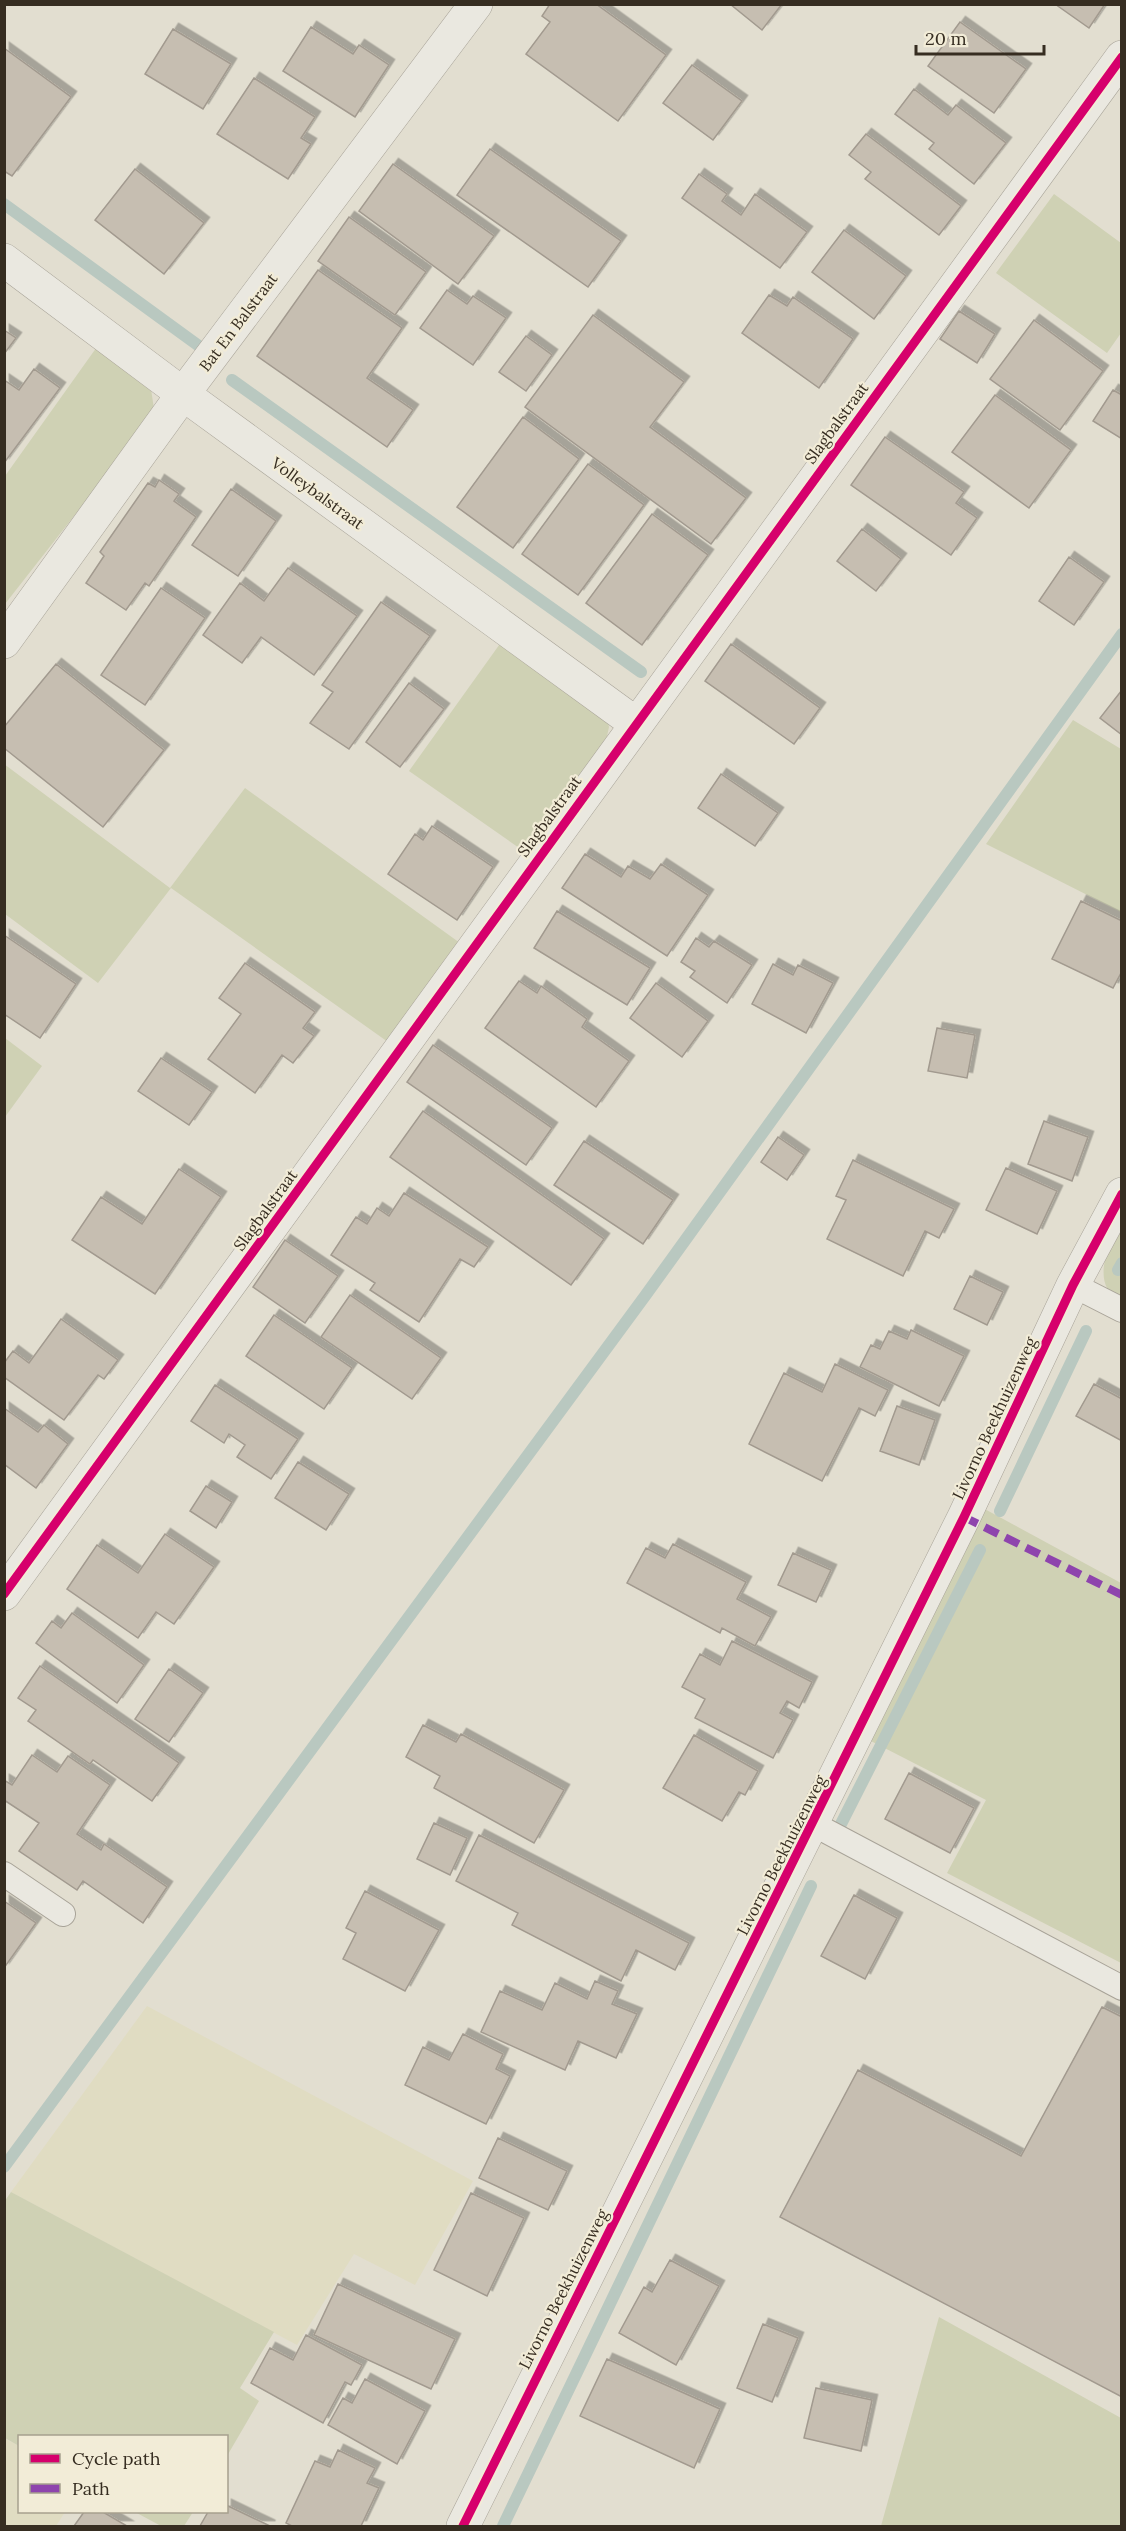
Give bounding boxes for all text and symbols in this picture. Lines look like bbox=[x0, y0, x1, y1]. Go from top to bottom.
scale bar bbox=[916, 18, 1044, 56]
text: 20 m bbox=[925, 27, 967, 50]
street label: Bat En Balstraat bbox=[195, 268, 282, 375]
street label: Slagbalstraat bbox=[800, 378, 873, 468]
street label: Volleybalstraat bbox=[267, 452, 369, 534]
street label: Slagbalstraat bbox=[513, 771, 586, 861]
street label: Slagbalstraat bbox=[229, 1165, 302, 1255]
street label: Livorno Beekhuizenweg bbox=[948, 1332, 1041, 1502]
street label: Livorno Beekhuizenweg bbox=[732, 1771, 831, 1938]
street label: Livorno Beekhuizenweg bbox=[514, 2205, 613, 2372]
legend bbox=[18, 2435, 228, 2513]
text: Cycle path bbox=[72, 2447, 161, 2470]
text: Path bbox=[72, 2477, 110, 2500]

